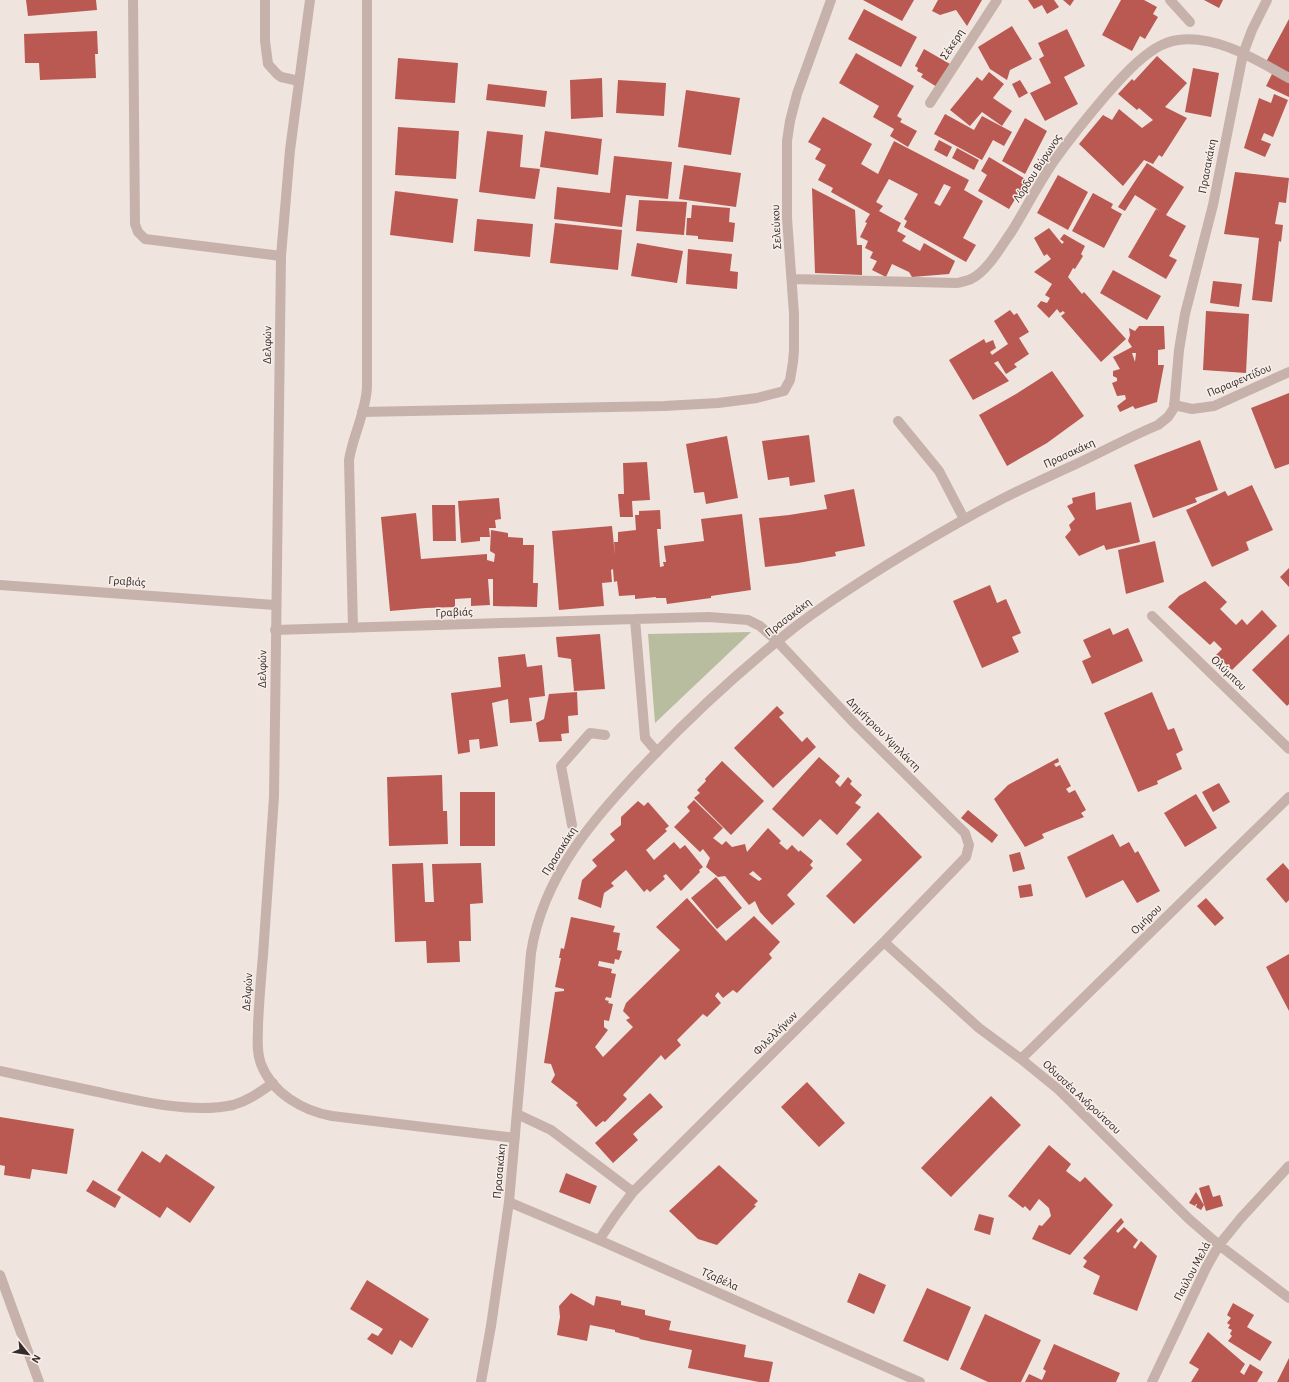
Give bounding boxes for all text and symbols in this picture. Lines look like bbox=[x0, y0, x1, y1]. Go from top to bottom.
street label: Σέκερη bbox=[938, 26, 966, 62]
street label: Λόρδου Βύρωνος bbox=[1010, 131, 1065, 205]
street label: Πρασακάκη bbox=[1196, 138, 1218, 194]
street label: Σελεύκου bbox=[769, 204, 783, 250]
street label: Δελφών bbox=[261, 326, 273, 364]
street label: Παραφεντίδου bbox=[1205, 361, 1273, 399]
street label: Πρασακάκη bbox=[1041, 436, 1097, 470]
street label: Γραβιάς bbox=[108, 574, 146, 589]
street label: Πρασακάκη bbox=[763, 595, 813, 639]
street label: Γραβιάς bbox=[435, 605, 473, 620]
street label: Δελφών bbox=[256, 650, 268, 688]
street label: Ολύμπου bbox=[1209, 653, 1249, 693]
street label: Δημήτριου Υψηλάντη bbox=[845, 695, 923, 773]
street label: Πρασακάκη bbox=[539, 824, 579, 878]
street label: Ομήρου bbox=[1128, 902, 1164, 936]
street label: Δελφών bbox=[240, 973, 254, 1011]
street label: Φιλελλήνων bbox=[751, 1009, 799, 1057]
street label: Οδυσσέα Ανδρούτσου bbox=[1041, 1058, 1124, 1136]
street label: Πρασακάκη bbox=[491, 1143, 507, 1199]
street label: Παύλου Μελά bbox=[1171, 1240, 1213, 1302]
street label: Τζαβέλα bbox=[699, 1265, 741, 1293]
north arrow bbox=[8, 1334, 48, 1374]
text: N bbox=[30, 1353, 43, 1365]

